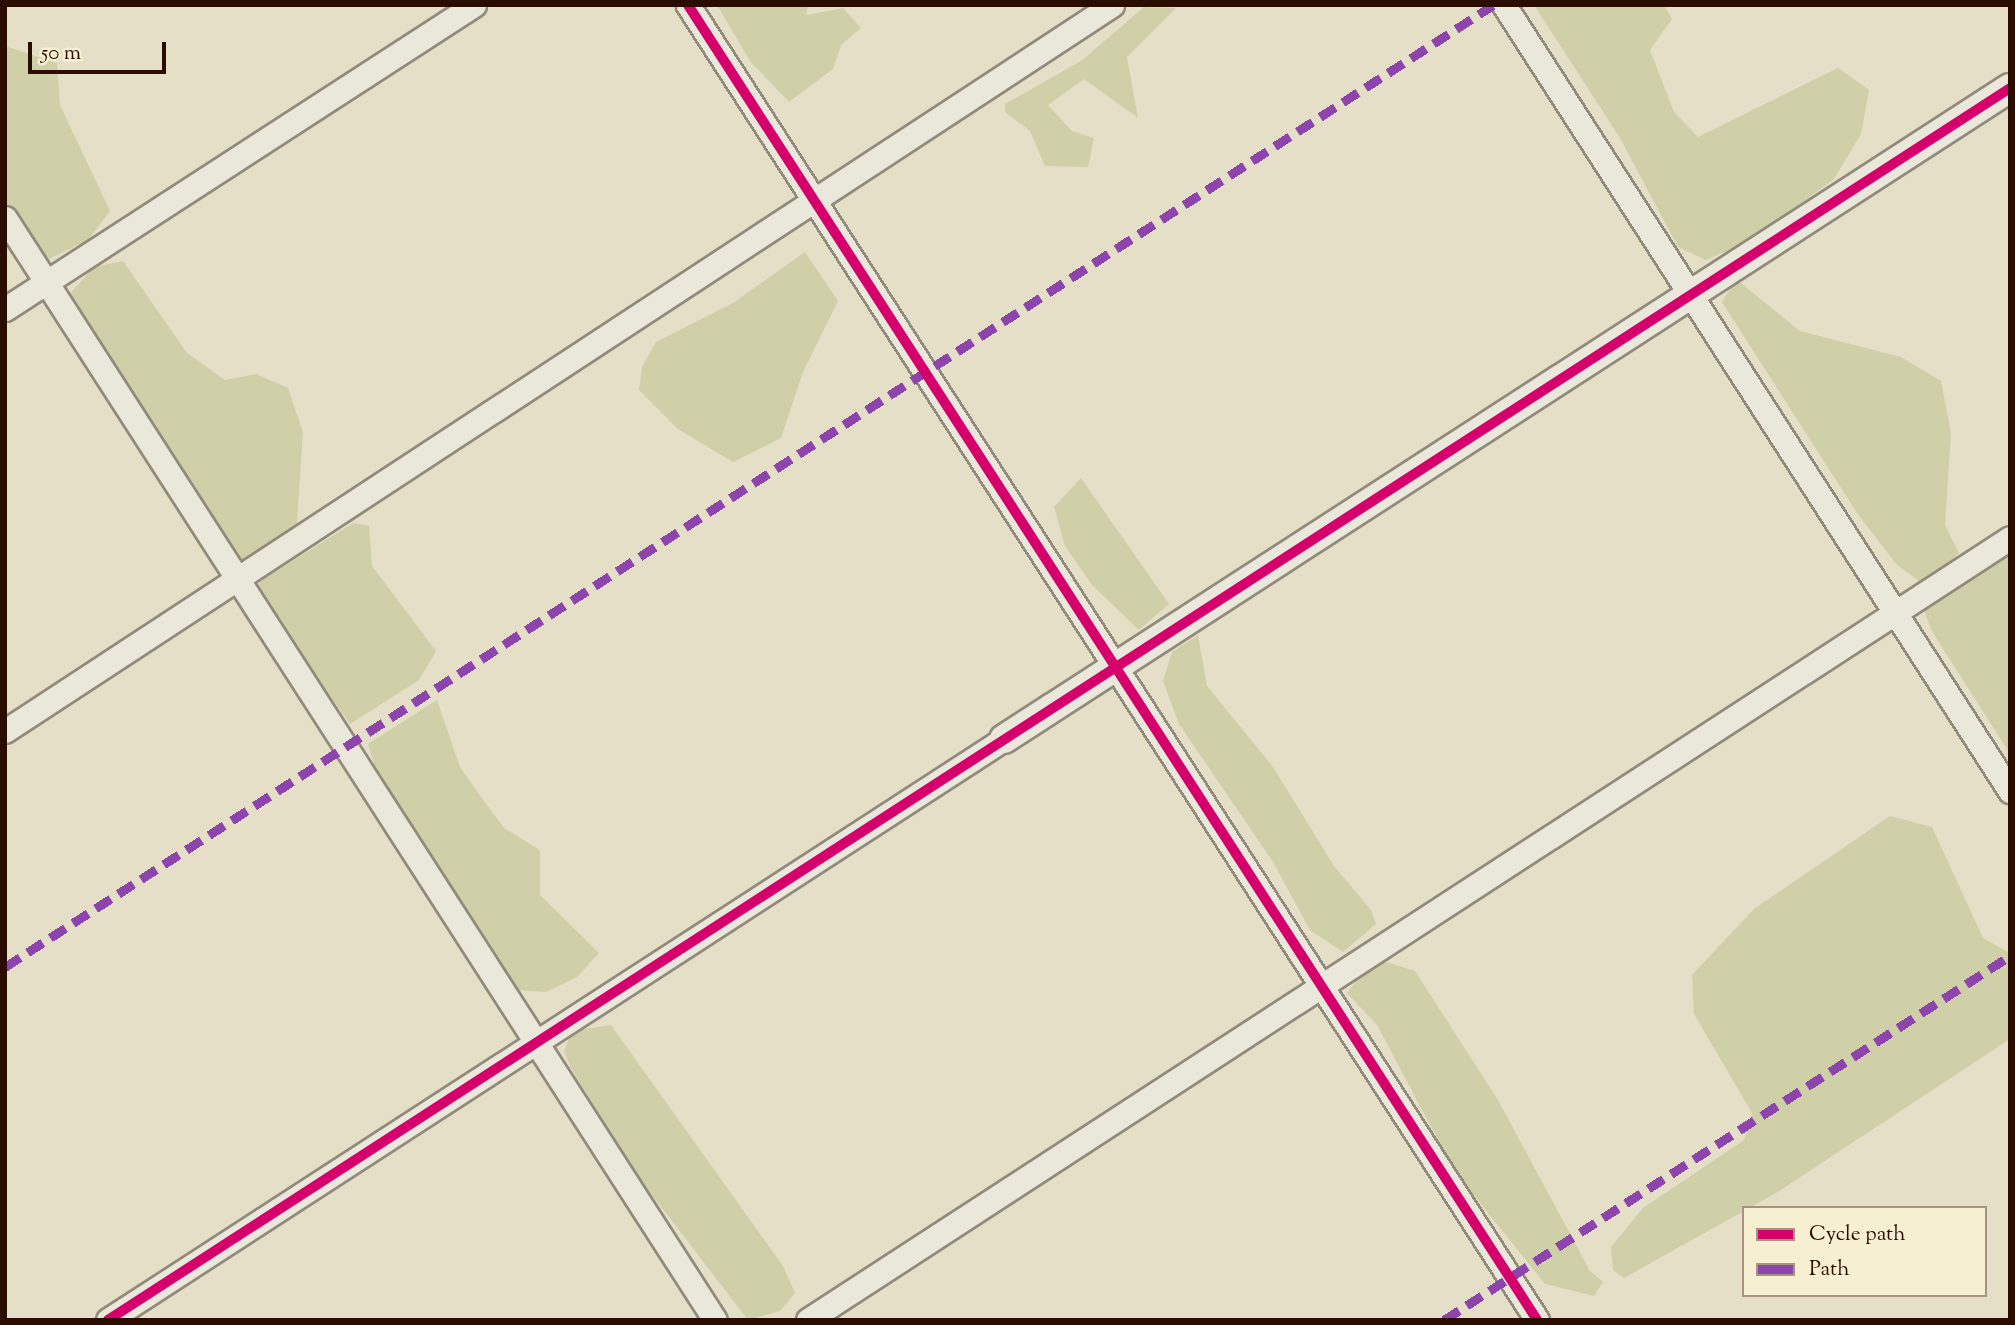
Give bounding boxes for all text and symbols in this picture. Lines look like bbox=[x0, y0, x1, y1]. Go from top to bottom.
scale bar bbox=[32, 28, 170, 72]
text: 50 m bbox=[41, 39, 81, 69]
legend bbox=[1742, 1206, 1987, 1297]
text: Cycle path bbox=[1809, 1220, 1906, 1250]
text: Path bbox=[1809, 1255, 1850, 1285]

